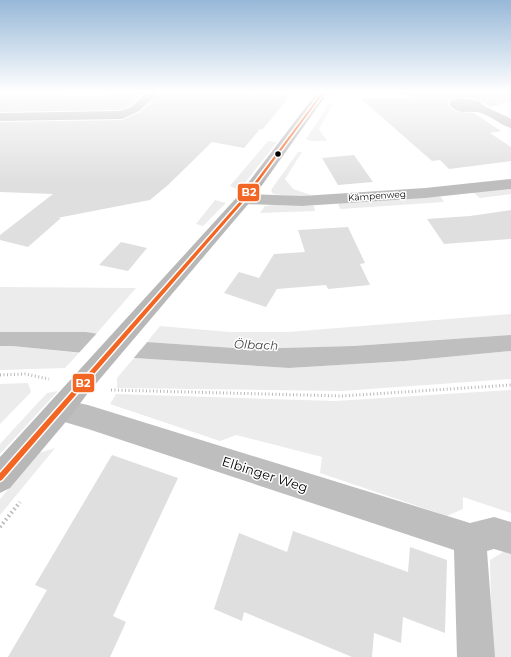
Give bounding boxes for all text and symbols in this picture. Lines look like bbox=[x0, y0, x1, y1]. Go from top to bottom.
unlabelled marker bbox=[273, 149, 283, 159]
line badge: B2 bbox=[237, 183, 260, 202]
text: B2 bbox=[242, 185, 257, 199]
street label: Kämpenweg bbox=[348, 188, 406, 203]
water label: Ölbach bbox=[234, 336, 278, 353]
line badge: B2 bbox=[72, 373, 95, 393]
text: B2 bbox=[76, 376, 91, 390]
street label: Elbinger Weg bbox=[220, 453, 310, 495]

